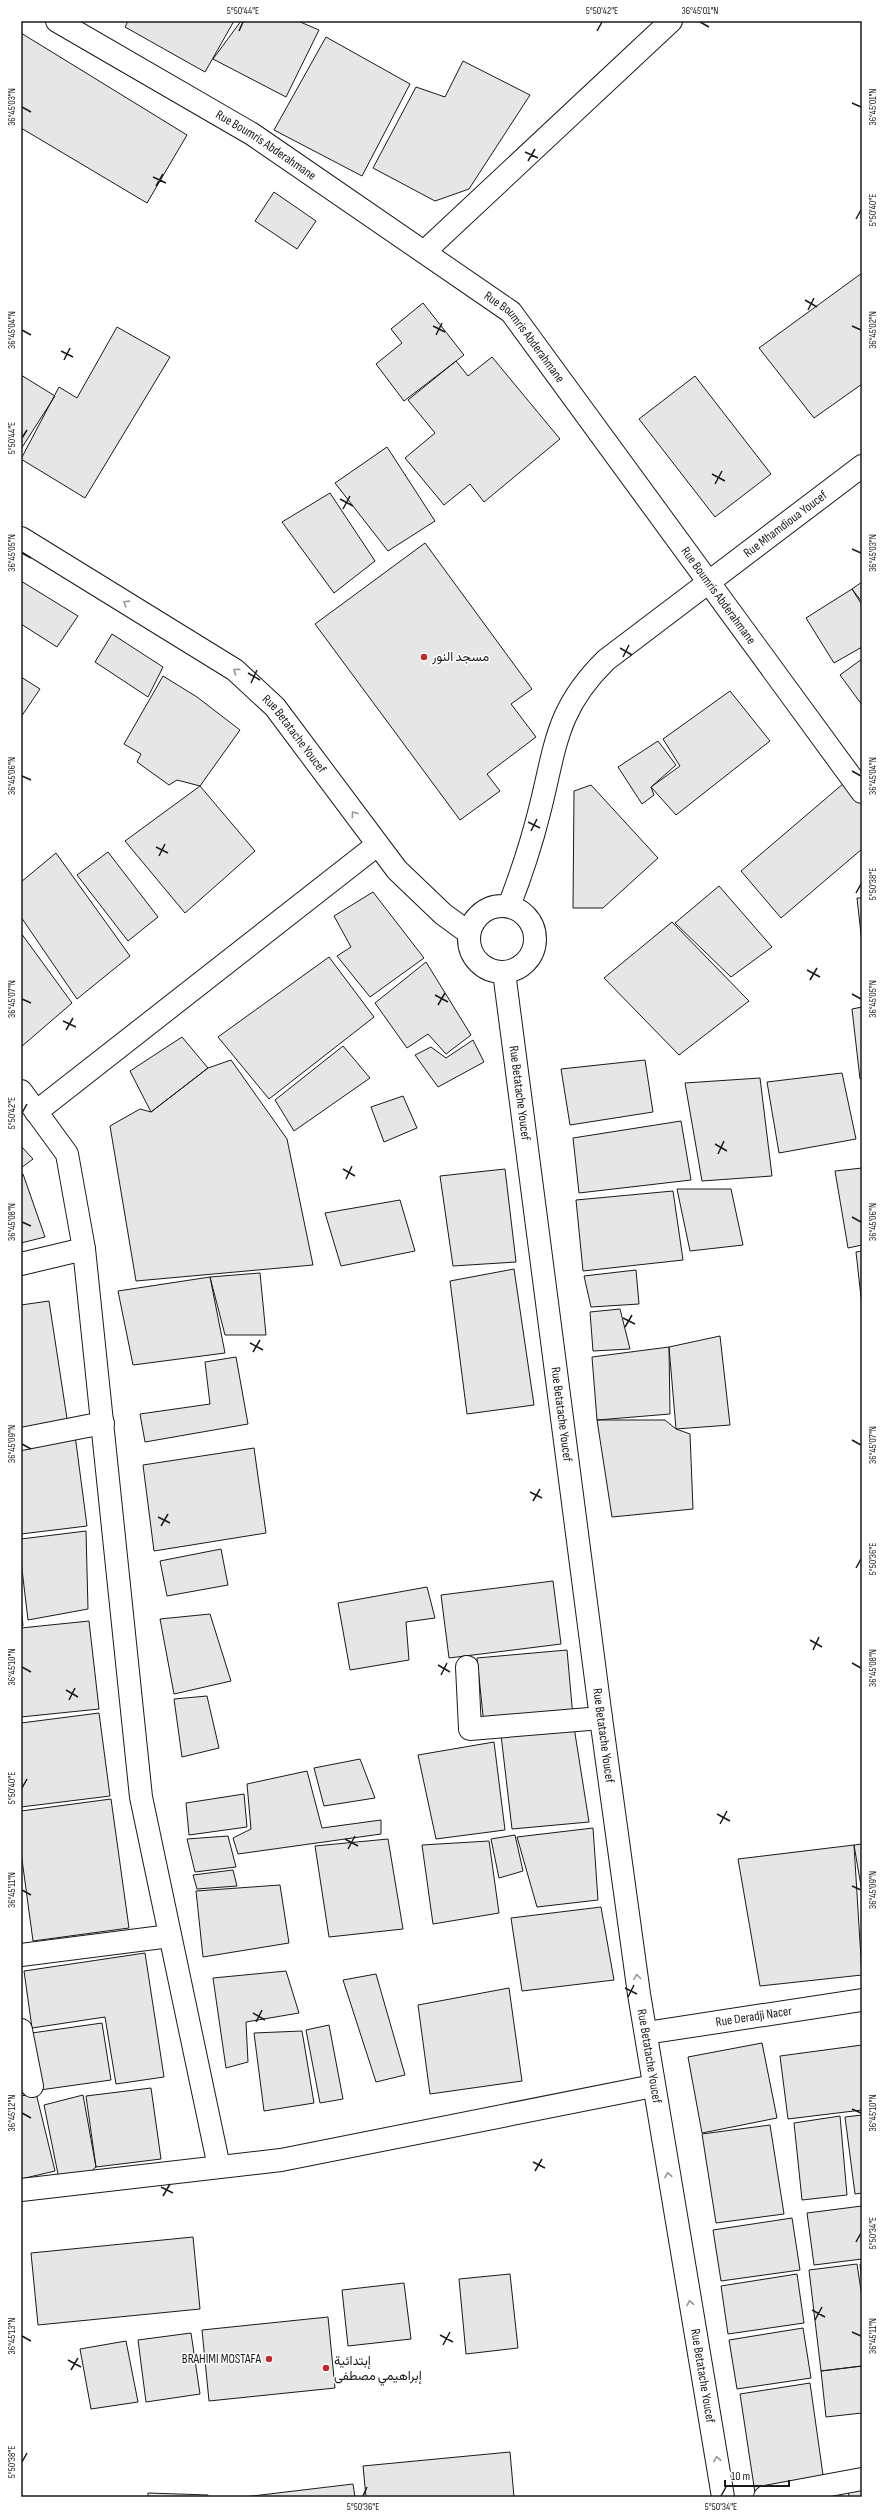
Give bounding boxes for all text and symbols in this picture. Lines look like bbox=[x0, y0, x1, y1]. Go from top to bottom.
text: 5°50'44"E bbox=[227, 5, 259, 17]
text: 5°50'42"E bbox=[586, 5, 618, 17]
text: 36°45'01"N bbox=[682, 5, 718, 17]
text: 36°45'03"N bbox=[6, 88, 18, 126]
text: 36°45'01"N bbox=[867, 89, 879, 125]
street label: Rue Boumris Abderahmane bbox=[213, 107, 319, 184]
text: 5°50'40"E bbox=[867, 194, 879, 226]
street label: Rue Boumris Abderahmane bbox=[481, 288, 568, 386]
text: 36°45'04"N bbox=[6, 311, 18, 349]
text: 36°45'02"N bbox=[867, 311, 879, 349]
text: 5°50'44"E bbox=[6, 422, 18, 454]
street label: Rue Mhamdioua Youcef bbox=[740, 487, 831, 561]
text: 36°45'05"N bbox=[6, 534, 18, 572]
text: 36°45'03"N bbox=[867, 534, 879, 572]
street label: Rue Boumris Abderahmane bbox=[677, 544, 759, 647]
one-way arrow bbox=[123, 600, 130, 607]
place label: مسجد النور bbox=[431, 649, 489, 665]
marker: مسجد النور bbox=[419, 652, 429, 662]
one-way arrow bbox=[234, 669, 241, 676]
street label: Rue Betatache Youcef bbox=[259, 691, 330, 777]
text: 36°45'06"N bbox=[6, 757, 18, 795]
text: 36°45'04"N bbox=[867, 757, 879, 795]
one-way arrow bbox=[351, 811, 359, 818]
text: 5°50'38"E bbox=[867, 868, 879, 900]
text: 36°45'07"N bbox=[6, 980, 18, 1018]
text: 36°45'05"N bbox=[867, 980, 879, 1018]
street label: Rue Betatache Youcef bbox=[506, 1045, 534, 1142]
text: 5°50'42"E bbox=[6, 1097, 18, 1129]
text: 36°45'08"N bbox=[6, 1203, 18, 1241]
text: 36°45'06"N bbox=[867, 1203, 879, 1241]
street label: Rue Betatache Youcef bbox=[547, 1366, 576, 1463]
text: 36°45'09"N bbox=[6, 1425, 18, 1463]
text: 36°45'07"N bbox=[867, 1426, 879, 1464]
text: 5°50'36"E bbox=[867, 1543, 879, 1575]
text: 36°45'10"N bbox=[6, 1648, 18, 1686]
text: 36°45'08"N bbox=[867, 1649, 879, 1687]
street label: Rue Betatache Youcef bbox=[589, 1687, 618, 1784]
text: 5°50'40"E bbox=[6, 1772, 18, 1804]
text: 36°45'09"N bbox=[867, 1871, 879, 1909]
text: 36°45'11"N bbox=[6, 1872, 18, 1908]
one-way arrow bbox=[633, 1974, 642, 1980]
street label: Rue Deradji Nacer bbox=[714, 2003, 793, 2030]
street label: Rue Betatache Youcef bbox=[634, 2008, 665, 2105]
text: 36°45'10"N bbox=[867, 2094, 879, 2132]
text: 36°45'12"N bbox=[6, 2095, 18, 2131]
one-way arrow bbox=[664, 2172, 673, 2178]
text: 5°50'34"E bbox=[867, 2217, 879, 2249]
one-way arrow bbox=[686, 2300, 695, 2306]
text: 36°45'13"N bbox=[6, 2318, 18, 2354]
text: 36°45'11"N bbox=[867, 2318, 879, 2354]
street label: Rue Betatache Youcef bbox=[687, 2327, 719, 2424]
place label: BRAHIMI MOSTAFA bbox=[182, 2351, 261, 2367]
place label: إبتدائية إبراهيمي مصطفى bbox=[334, 2353, 422, 2386]
marker: BRAHIMI MOSTAFA bbox=[264, 2354, 274, 2364]
marker: إبتدائية إبراهيمي مصطفى bbox=[321, 2363, 331, 2373]
text: 5°50'38"E bbox=[6, 2446, 18, 2478]
one-way arrow bbox=[713, 2455, 721, 2462]
scale bar bbox=[725, 2462, 789, 2488]
text: 10 m bbox=[731, 2469, 750, 2484]
text: 5°50'36"E bbox=[347, 2501, 379, 2513]
text: 5°50'34"E bbox=[705, 2501, 737, 2513]

